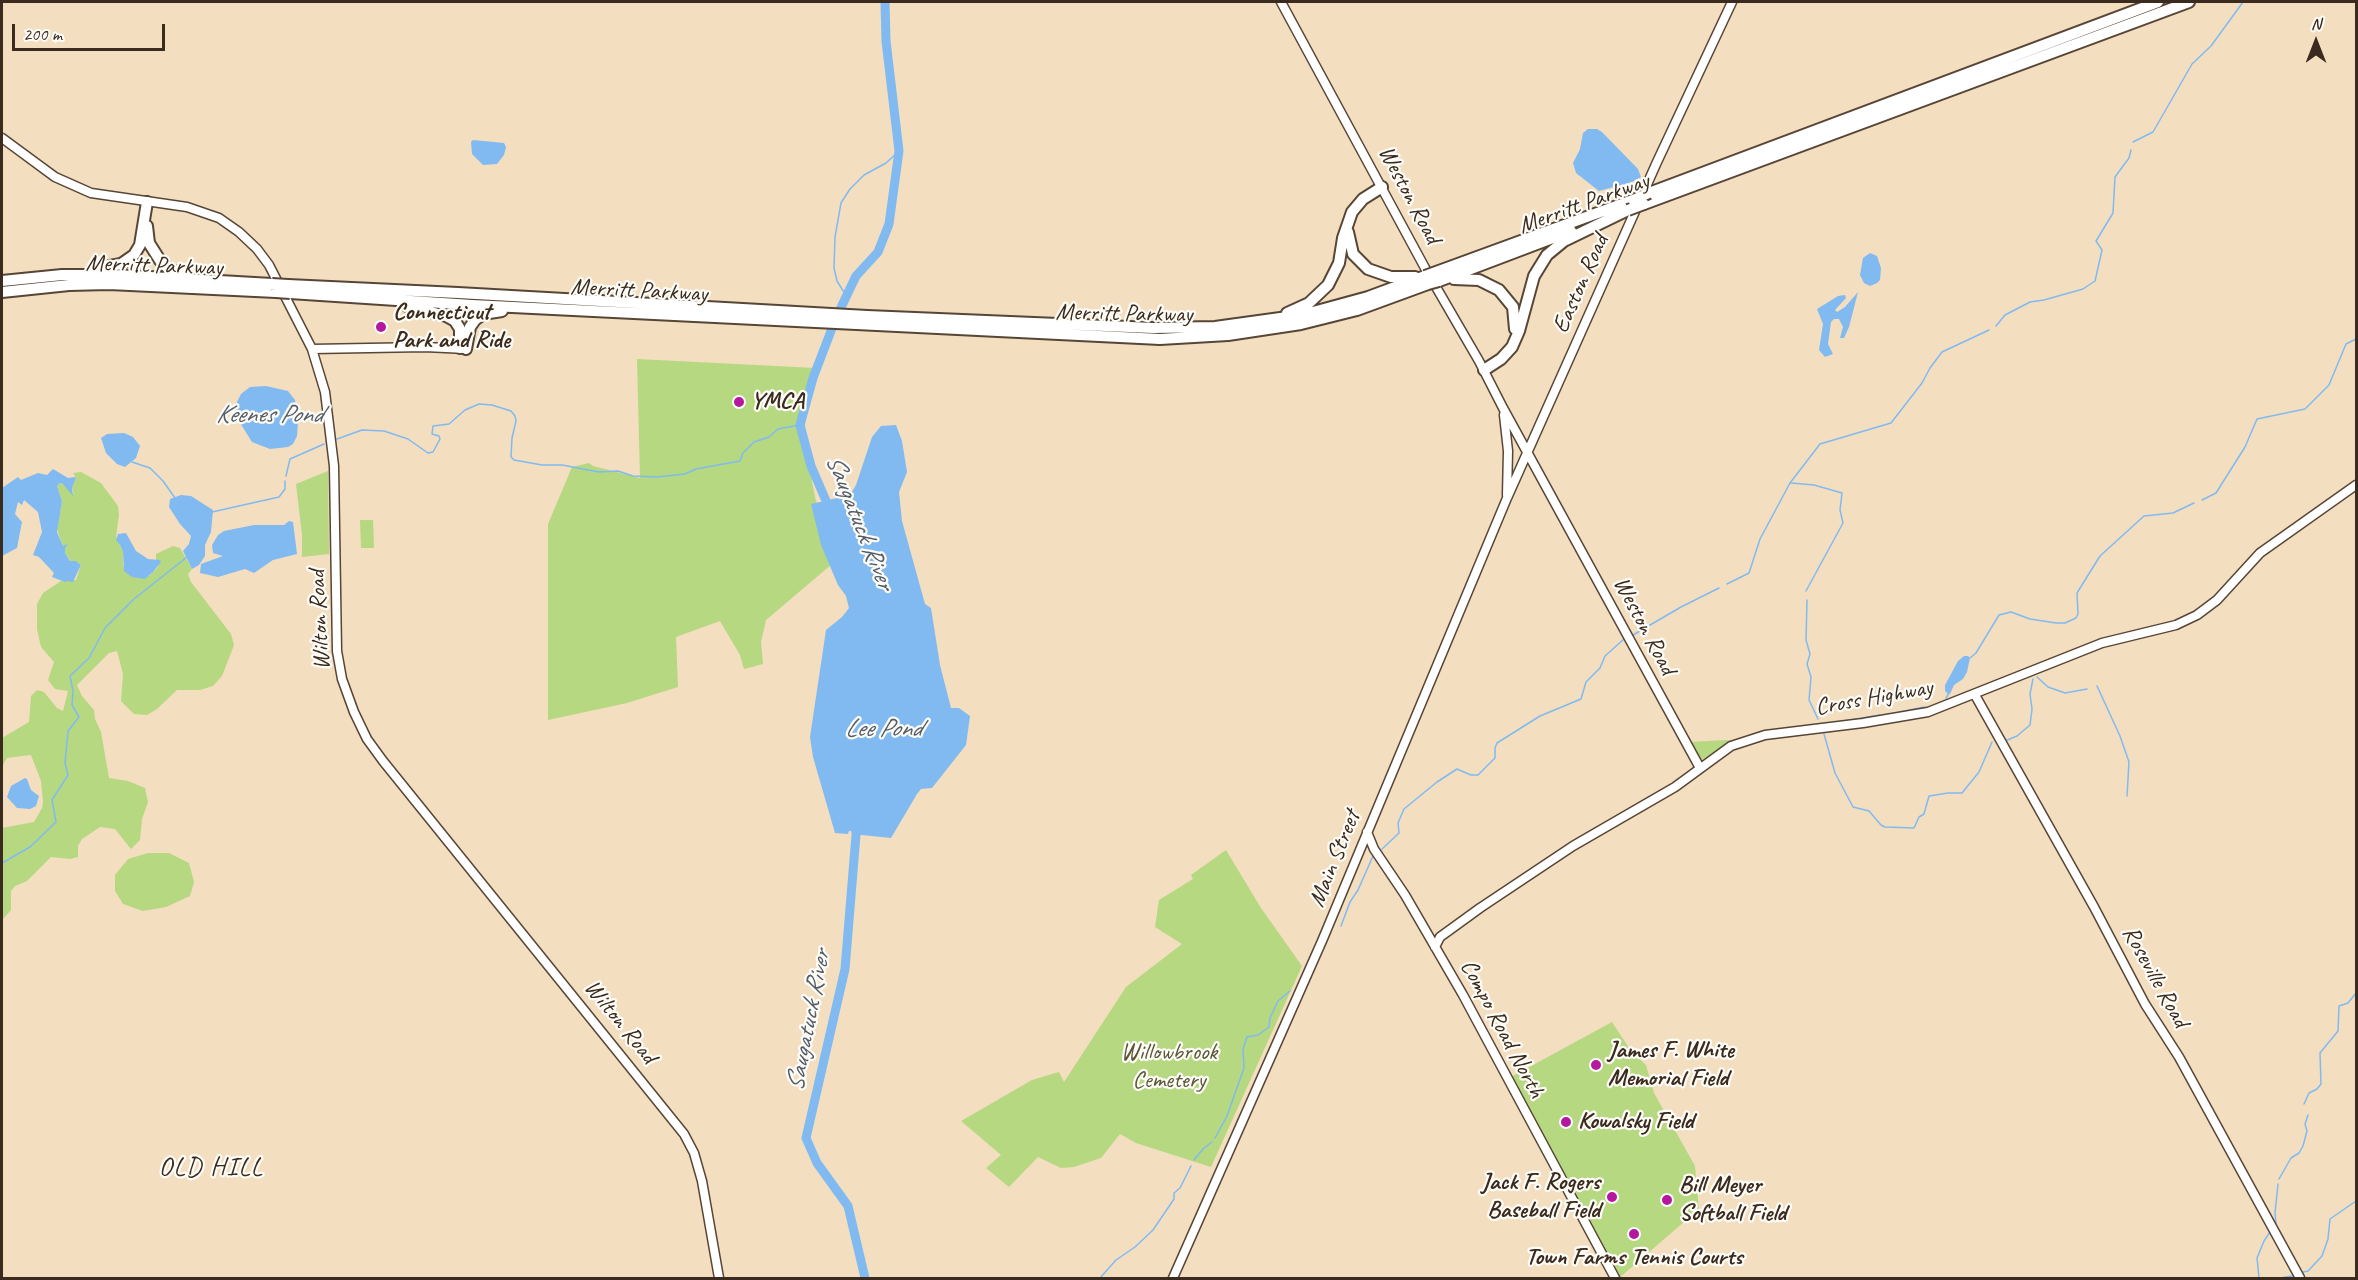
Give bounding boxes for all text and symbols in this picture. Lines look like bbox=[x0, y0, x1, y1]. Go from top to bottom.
scale bar bbox=[15, 12, 168, 50]
north arrow bbox=[2286, 12, 2346, 72]
text: N bbox=[2311, 14, 2321, 34]
text: 200 m bbox=[23, 23, 62, 45]
street label: Weston Road bbox=[1371, 141, 1447, 249]
street label: Merritt Parkway bbox=[1515, 167, 1653, 241]
street label: Easton Road bbox=[1547, 230, 1615, 338]
street label: Merritt Parkway bbox=[85, 249, 223, 283]
street label: Merritt Parkway bbox=[570, 273, 708, 309]
street label: Merritt Parkway bbox=[1055, 298, 1193, 330]
place label: Connecticut Park and Ride bbox=[393, 299, 510, 355]
marker: Connecticut Park and Ride bbox=[374, 320, 388, 334]
place label: YMCA bbox=[751, 388, 804, 416]
marker: YMCA bbox=[732, 395, 746, 409]
water label: Keenes Pond bbox=[216, 399, 322, 431]
water label: Saugatuck River bbox=[818, 450, 900, 594]
street label: Wilton Road bbox=[303, 569, 337, 671]
street label: Weston Road bbox=[1606, 572, 1682, 680]
street label: Cross Highway bbox=[1813, 674, 1935, 722]
water label: Lee Pond bbox=[845, 713, 921, 745]
street label: Main Street bbox=[1303, 807, 1367, 911]
street label: Roseville Road bbox=[2115, 921, 2195, 1033]
water label: Saugatuck River bbox=[780, 948, 838, 1094]
street label: Compo Road North bbox=[1453, 955, 1551, 1103]
street label: Wilton Road bbox=[577, 974, 663, 1070]
place label: James F. White Memorial Field bbox=[1608, 1037, 1734, 1093]
park label: Willowbrook Cemetery bbox=[1121, 1039, 1217, 1095]
marker: James F. White Memorial Field bbox=[1589, 1058, 1603, 1072]
place label: Kowalsky Field bbox=[1578, 1108, 1693, 1136]
marker: Kowalsky Field bbox=[1559, 1115, 1573, 1129]
district label: OLD HILL bbox=[159, 1152, 263, 1184]
place label: Jack F. Rogers Baseball Field bbox=[1481, 1169, 1600, 1225]
place label: Bill Meyer Softball Field bbox=[1679, 1172, 1786, 1228]
marker: Jack F. Rogers Baseball Field bbox=[1605, 1190, 1619, 1204]
marker: Bill Meyer Softball Field bbox=[1660, 1193, 1674, 1207]
marker: Town Farms Tennis Courts bbox=[1627, 1227, 1641, 1241]
place label: Town Farms Tennis Courts bbox=[1525, 1244, 1743, 1272]

